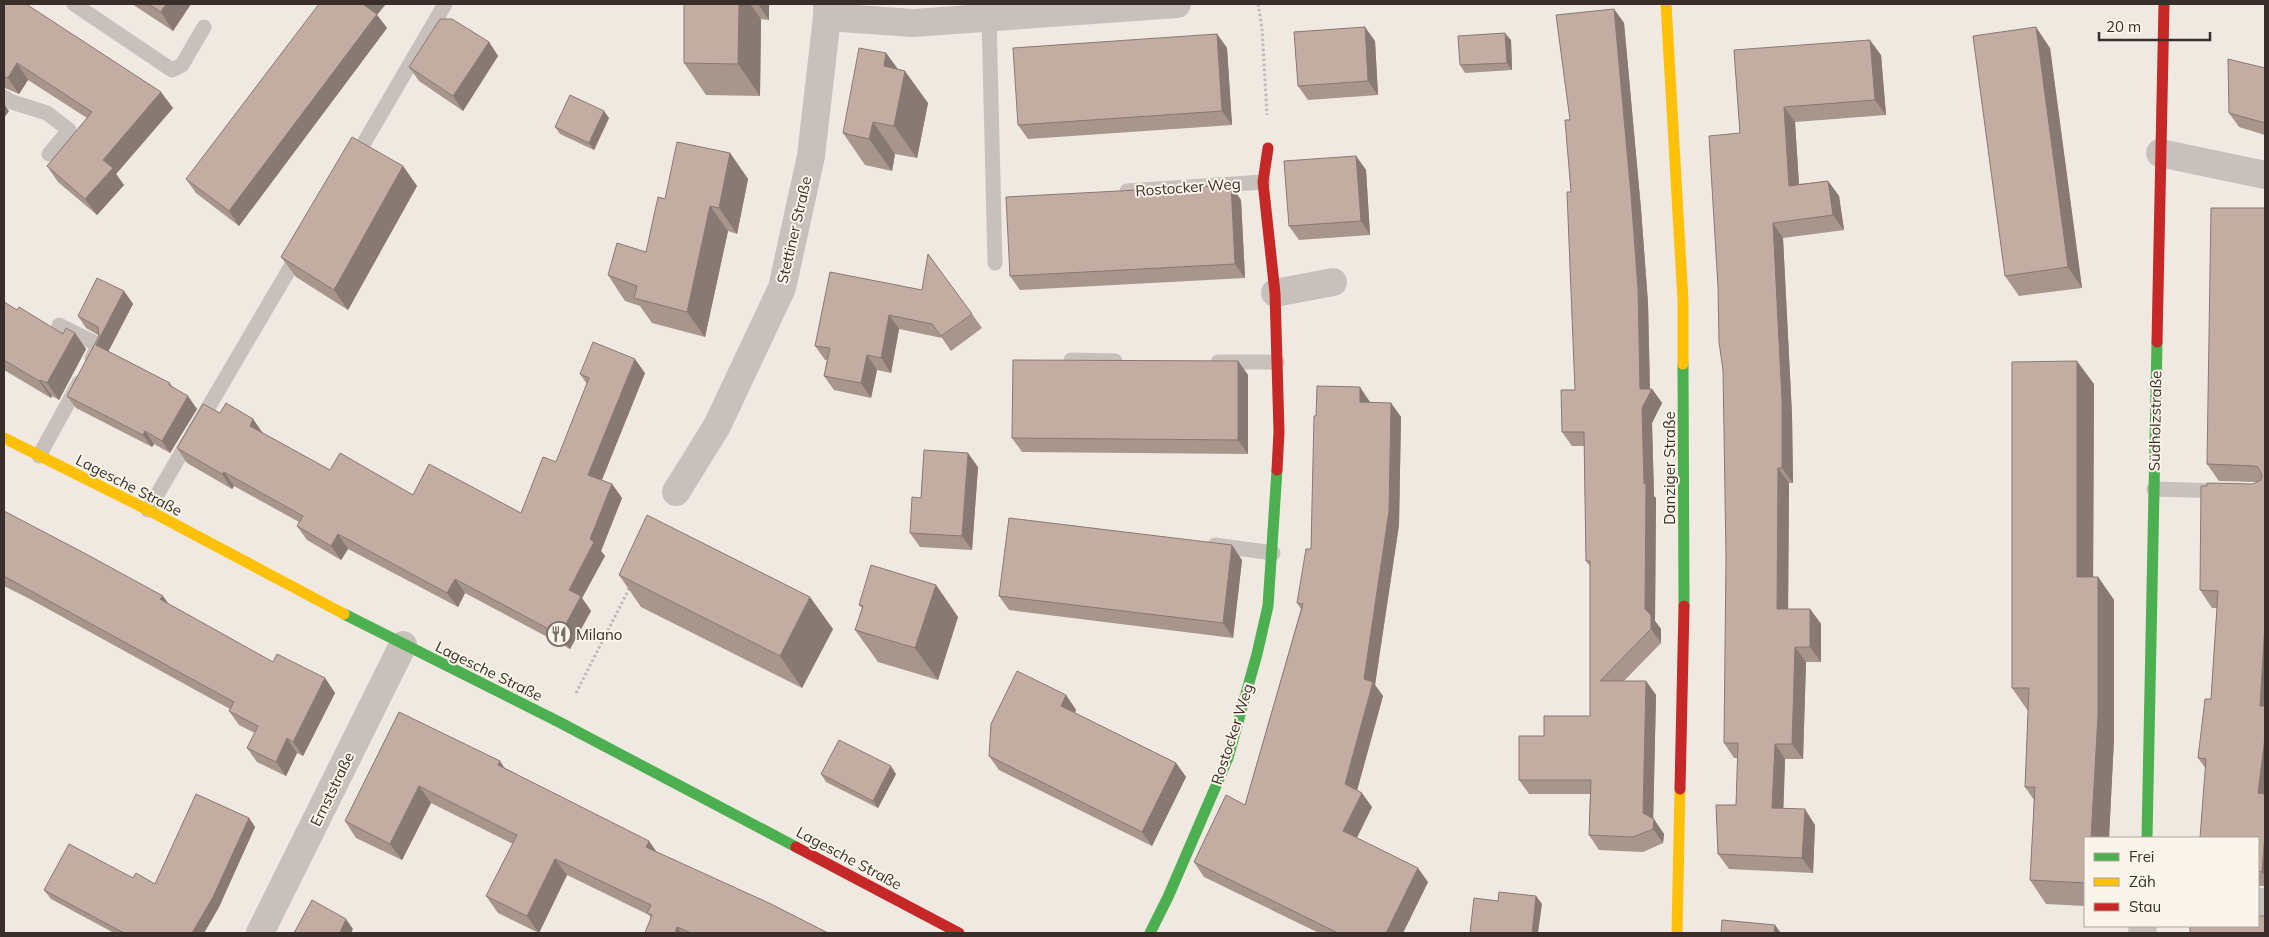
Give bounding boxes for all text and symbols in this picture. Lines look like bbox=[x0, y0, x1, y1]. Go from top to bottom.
scale bar bbox=[2099, 10, 2210, 42]
text: 20 m bbox=[2106, 17, 2141, 36]
street label: Rostocker Weg bbox=[1135, 174, 1241, 200]
street label: Stettiner Straße bbox=[772, 175, 816, 285]
street label: Südholzstraße bbox=[2145, 371, 2165, 471]
street label: Danziger Straße bbox=[1660, 411, 1679, 525]
street label: Lagesche Straße bbox=[73, 450, 185, 520]
restaurant icon: Milano bbox=[546, 621, 572, 647]
place label: Milano bbox=[576, 625, 622, 644]
street label: Lagesche Straße bbox=[432, 637, 546, 705]
street label: Rostocker Weg bbox=[1207, 681, 1257, 787]
street label: Ernststraße bbox=[306, 749, 358, 829]
street label: Lagesche Straße bbox=[793, 822, 905, 894]
legend bbox=[2084, 837, 2259, 927]
text: Frei bbox=[2129, 847, 2154, 866]
text: Zäh bbox=[2129, 872, 2156, 891]
text: Stau bbox=[2129, 897, 2161, 916]

